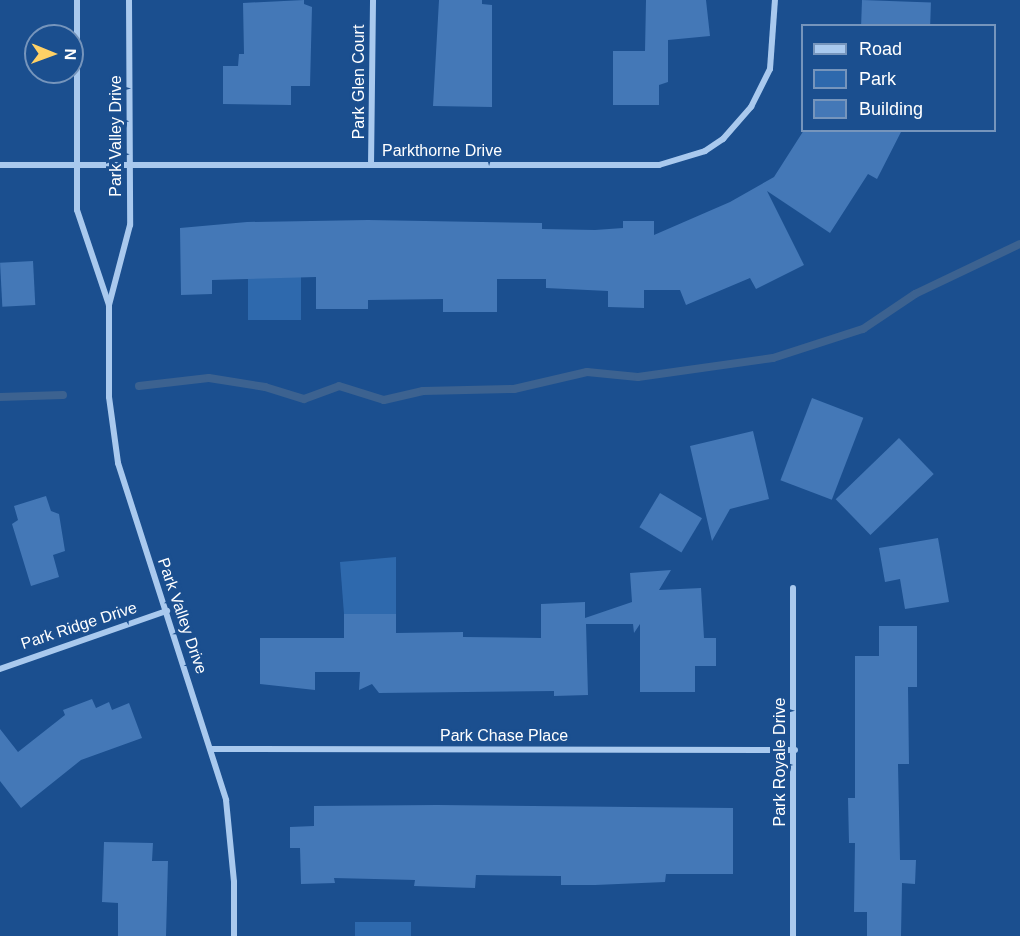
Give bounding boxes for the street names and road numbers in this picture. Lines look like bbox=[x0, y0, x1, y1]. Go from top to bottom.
street label: Park Glen Court bbox=[349, 25, 369, 139]
street label: Park Valley Drive bbox=[106, 75, 126, 197]
street label: Parkthorne Drive bbox=[382, 141, 502, 161]
street label: Park Valley Drive bbox=[153, 555, 211, 677]
street label: Park Ridge Drive bbox=[19, 598, 139, 654]
street label: Park Royale Drive bbox=[770, 698, 790, 826]
street label: Park Chase Place bbox=[440, 726, 568, 746]

